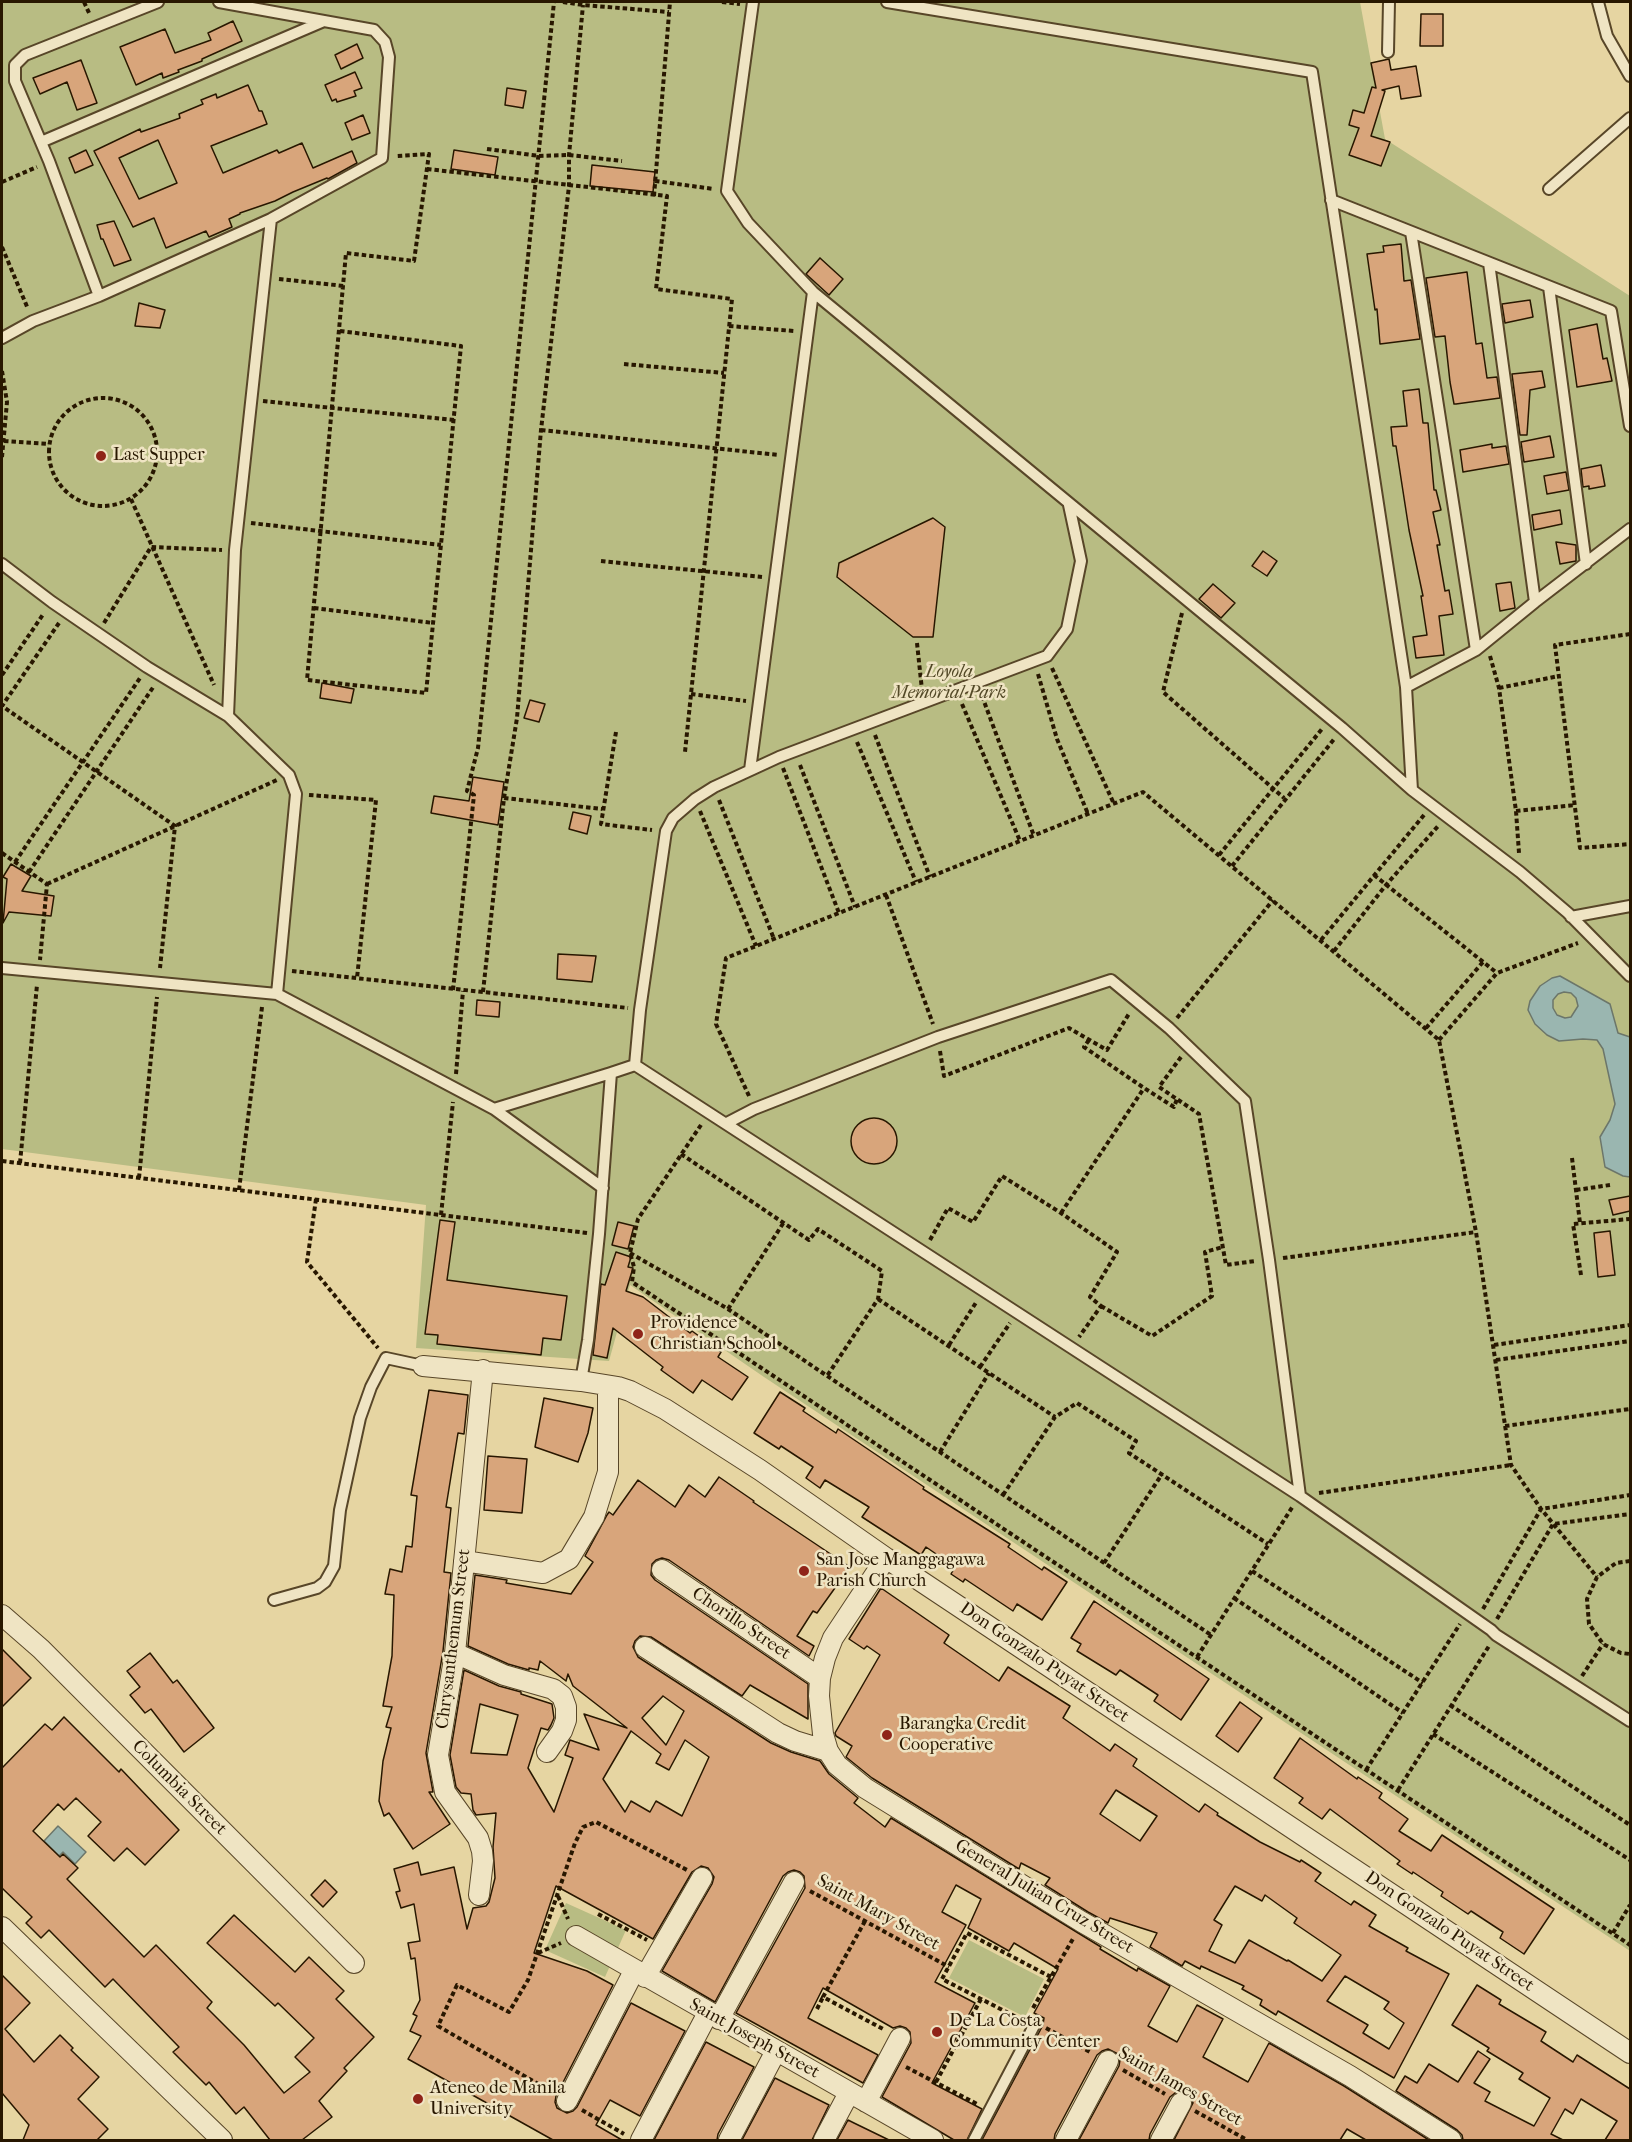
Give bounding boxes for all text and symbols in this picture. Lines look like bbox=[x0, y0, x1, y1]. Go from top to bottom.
place label: Last Supper bbox=[113, 445, 205, 467]
marker: Last Supper bbox=[94, 449, 108, 463]
park label: Loyola Memorial Park bbox=[892, 662, 1006, 704]
place label: Providence Christian School bbox=[650, 1313, 777, 1356]
marker: Providence Christian School bbox=[631, 1327, 645, 1341]
street label: Chrysanthemum Street bbox=[432, 1548, 476, 1730]
place label: San Jose Manggagawa Parish Church bbox=[816, 1550, 985, 1592]
marker: San Jose Manggagawa Parish Church bbox=[797, 1564, 811, 1578]
street label: Chorillo Street bbox=[688, 1583, 794, 1665]
street label: Don Gonzalo Puyat Street bbox=[955, 1598, 1133, 1728]
place label: Barangka Credit Cooperative bbox=[899, 1714, 1026, 1756]
marker: Barangka Credit Cooperative bbox=[880, 1728, 894, 1742]
street label: Columbia Street bbox=[127, 1736, 231, 1840]
street label: General Julian Cruz Street bbox=[951, 1835, 1137, 1959]
street label: Don Gonzalo Puyat Street bbox=[1360, 1867, 1538, 1997]
street label: Saint Mary Street bbox=[813, 1870, 943, 1956]
street label: Saint Joseph Street bbox=[685, 1994, 823, 2084]
place label: De La Costa Community Center bbox=[949, 2011, 1100, 2054]
marker: De La Costa Community Center bbox=[930, 2025, 944, 2039]
street label: Saint James Street bbox=[1114, 2043, 1246, 2131]
place label: Ateneo de Manila University bbox=[430, 2078, 566, 2120]
marker: Ateneo de Manila University bbox=[411, 2092, 425, 2106]

